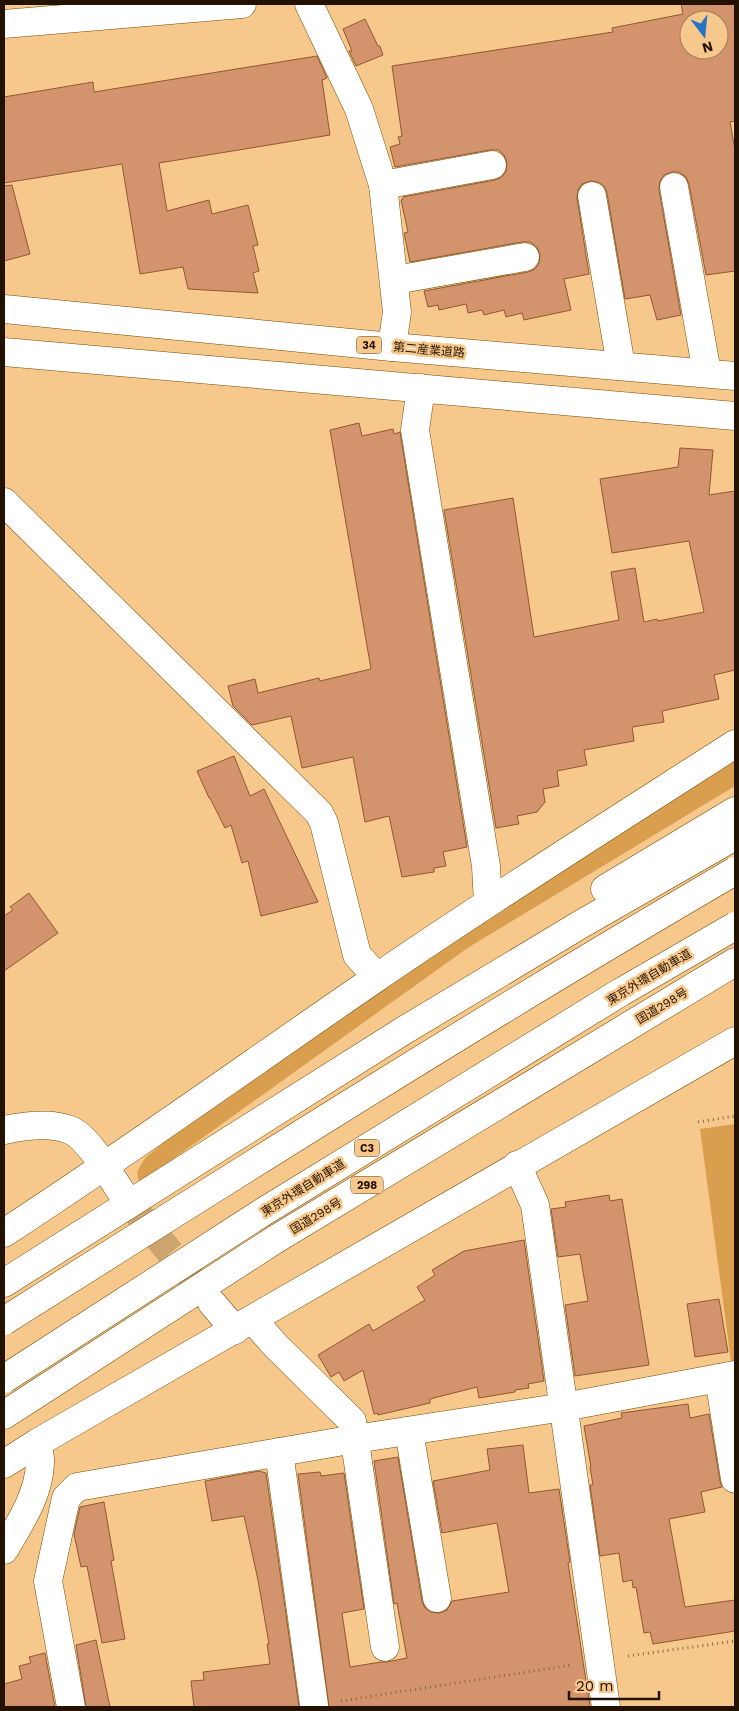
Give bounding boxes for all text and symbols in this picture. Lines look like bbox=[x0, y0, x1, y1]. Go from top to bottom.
north arrow bbox=[679, 10, 729, 60]
text: N bbox=[700, 38, 715, 57]
road number: 34 bbox=[356, 336, 382, 354]
street label: 第二産業道路 bbox=[393, 340, 465, 360]
street label: 東京外環自動車道 bbox=[604, 946, 694, 1008]
street label: 国道298号 bbox=[634, 985, 690, 1027]
road number: C3 bbox=[354, 1140, 380, 1156]
street label: 東京外環自動車道 bbox=[259, 1157, 347, 1219]
road number: 298 bbox=[351, 1176, 383, 1194]
street label: 国道298号 bbox=[288, 1195, 344, 1237]
scale bar bbox=[569, 1668, 659, 1700]
text: 20 m bbox=[576, 1677, 614, 1695]

